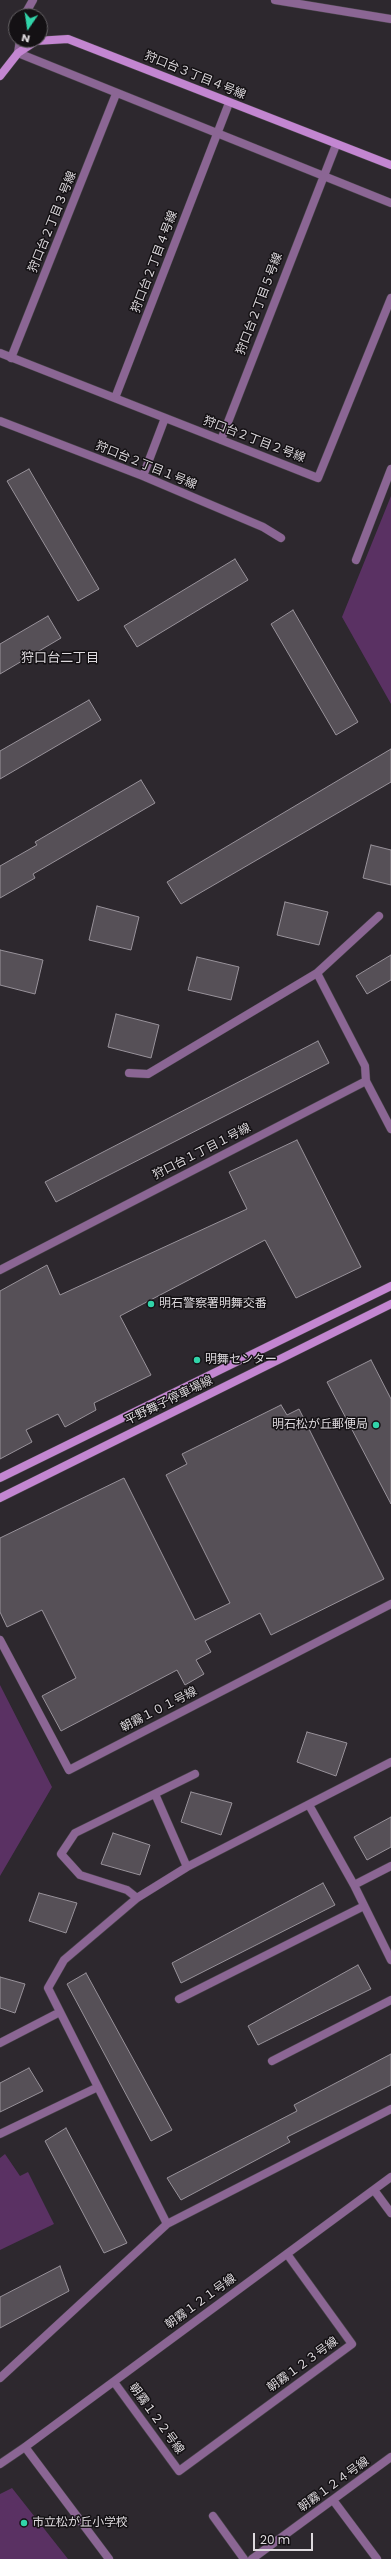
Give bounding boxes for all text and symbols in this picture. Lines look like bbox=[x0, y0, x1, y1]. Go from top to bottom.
north arrow bbox=[8, 8, 48, 48]
text: N bbox=[20, 30, 31, 47]
street label: 狩口台３丁目４号線 bbox=[142, 49, 248, 103]
street label: 狩口台２丁目３号線 bbox=[26, 169, 80, 275]
street label: 狩口台２丁目４号線 bbox=[129, 209, 181, 315]
street label: 狩口台２丁目５号線 bbox=[234, 251, 286, 357]
street label: 狩口台２丁目２号線 bbox=[201, 414, 307, 466]
street label: 狩口台２丁目１号線 bbox=[93, 439, 199, 493]
district label: 狩口台二丁目 bbox=[21, 651, 99, 667]
street label: 狩口台１丁目１号線 bbox=[151, 1121, 253, 1183]
place label: 明石警察署明舞交番 bbox=[159, 1297, 267, 1311]
marker: 明石警察署明舞交番 bbox=[146, 1299, 156, 1309]
place label: 明舞センター bbox=[205, 1353, 277, 1367]
marker: 明舞センター bbox=[192, 1355, 202, 1365]
street label: 平野舞子停車場線 bbox=[123, 1373, 215, 1429]
place label: 明石松が丘郵便局 bbox=[272, 1418, 368, 1432]
marker: 明石松が丘郵便局 bbox=[371, 1420, 381, 1430]
street label: 朝霧１０１号線 bbox=[118, 1685, 200, 1735]
street label: 朝霧１２１号線 bbox=[163, 2271, 239, 2333]
street label: 朝霧１２３号線 bbox=[265, 2334, 341, 2396]
street label: 朝霧１２２号線 bbox=[125, 2381, 187, 2457]
street label: 朝霧１２４号線 bbox=[296, 2454, 372, 2516]
place label: 市立松が丘小学校 bbox=[32, 2516, 128, 2530]
marker: 市立松が丘小学校 bbox=[19, 2518, 29, 2528]
scale bar bbox=[255, 2525, 315, 2551]
text: 20 m bbox=[260, 2531, 290, 2548]

